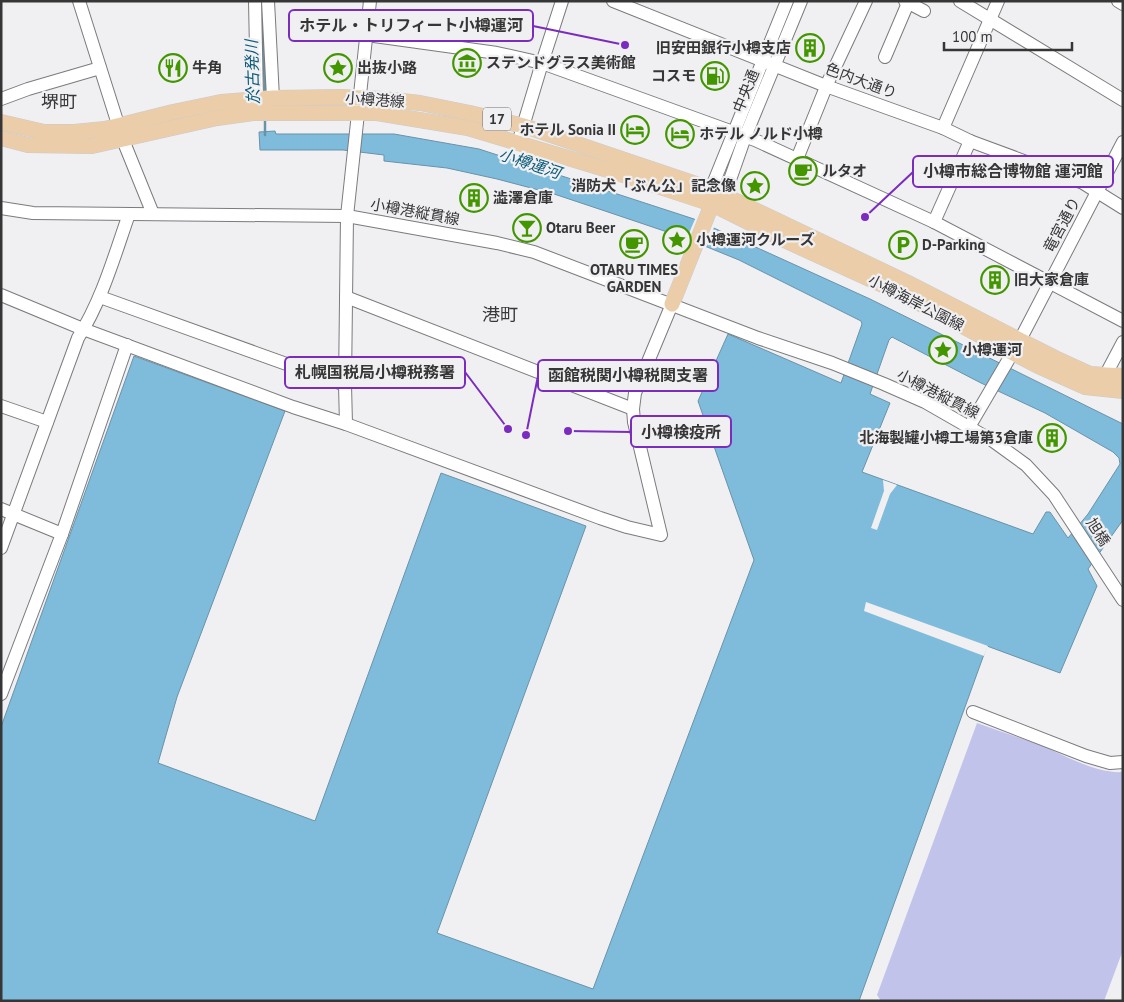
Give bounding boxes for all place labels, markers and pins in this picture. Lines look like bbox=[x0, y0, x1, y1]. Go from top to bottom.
callout: ホテル・トリフィート小樽運河 bbox=[289, 10, 533, 41]
building icon: 旧安田銀行小樽支店 bbox=[795, 33, 825, 63]
place label: 旧安田銀行小樽支店 bbox=[656, 38, 791, 57]
museum icon: ステンドグラス美術館 bbox=[452, 48, 482, 78]
restaurant icon: 牛角 bbox=[158, 53, 188, 83]
place icon: 出抜小路 bbox=[323, 53, 353, 83]
place label: ステンドグラス美術館 bbox=[486, 53, 636, 72]
place label: 牛角 bbox=[192, 58, 222, 77]
place label: 出抜小路 bbox=[357, 58, 417, 77]
fuel station icon: コスモ bbox=[700, 61, 730, 91]
place label: コスモ bbox=[651, 66, 696, 85]
hotel icon: ホテル Sonia II bbox=[620, 115, 650, 145]
hotel icon: ホテル ノルド小樽 bbox=[665, 119, 695, 149]
place label: ホテル Sonia II bbox=[519, 120, 616, 139]
place label: ホテル ノルド小樽 bbox=[699, 124, 823, 143]
cafe icon: ルタオ bbox=[788, 156, 818, 186]
callout: 小樽市総合博物館 運河館 bbox=[913, 156, 1113, 187]
place label: ルタオ bbox=[822, 161, 867, 180]
place icon: 消防犬「ぶん公」記念像 bbox=[740, 171, 770, 201]
place label: 消防犬「ぶん公」記念像 bbox=[571, 176, 736, 195]
building icon: 澁澤倉庫 bbox=[459, 183, 489, 213]
place label: 澁澤倉庫 bbox=[493, 188, 553, 207]
bar icon: Otaru Beer bbox=[512, 213, 542, 243]
place label: Otaru Beer bbox=[546, 218, 616, 237]
place icon: 小樽運河クルーズ bbox=[662, 225, 692, 255]
cafe icon: OTARU TIMES GARDEN bbox=[619, 229, 649, 259]
place label: 小樽運河クルーズ bbox=[696, 230, 815, 249]
parking icon: D-Parking bbox=[888, 230, 918, 260]
place label: D-Parking bbox=[922, 235, 986, 254]
place label: OTARU TIMES GARDEN bbox=[590, 260, 678, 296]
building icon: 旧大家倉庫 bbox=[980, 265, 1010, 295]
place label: 旧大家倉庫 bbox=[1014, 270, 1089, 289]
place icon: 小樽運河 bbox=[928, 335, 958, 365]
place label: 小樽運河 bbox=[962, 340, 1022, 359]
callout: 札幌国税局小樽税務署 bbox=[285, 357, 465, 388]
callout: 函館税関小樽税関支署 bbox=[538, 360, 718, 391]
callout: 小樽検疫所 bbox=[631, 416, 731, 447]
building icon: 北海製罐小樽工場第3倉庫 bbox=[1037, 423, 1067, 453]
place label: 北海製罐小樽工場第3倉庫 bbox=[859, 428, 1033, 447]

